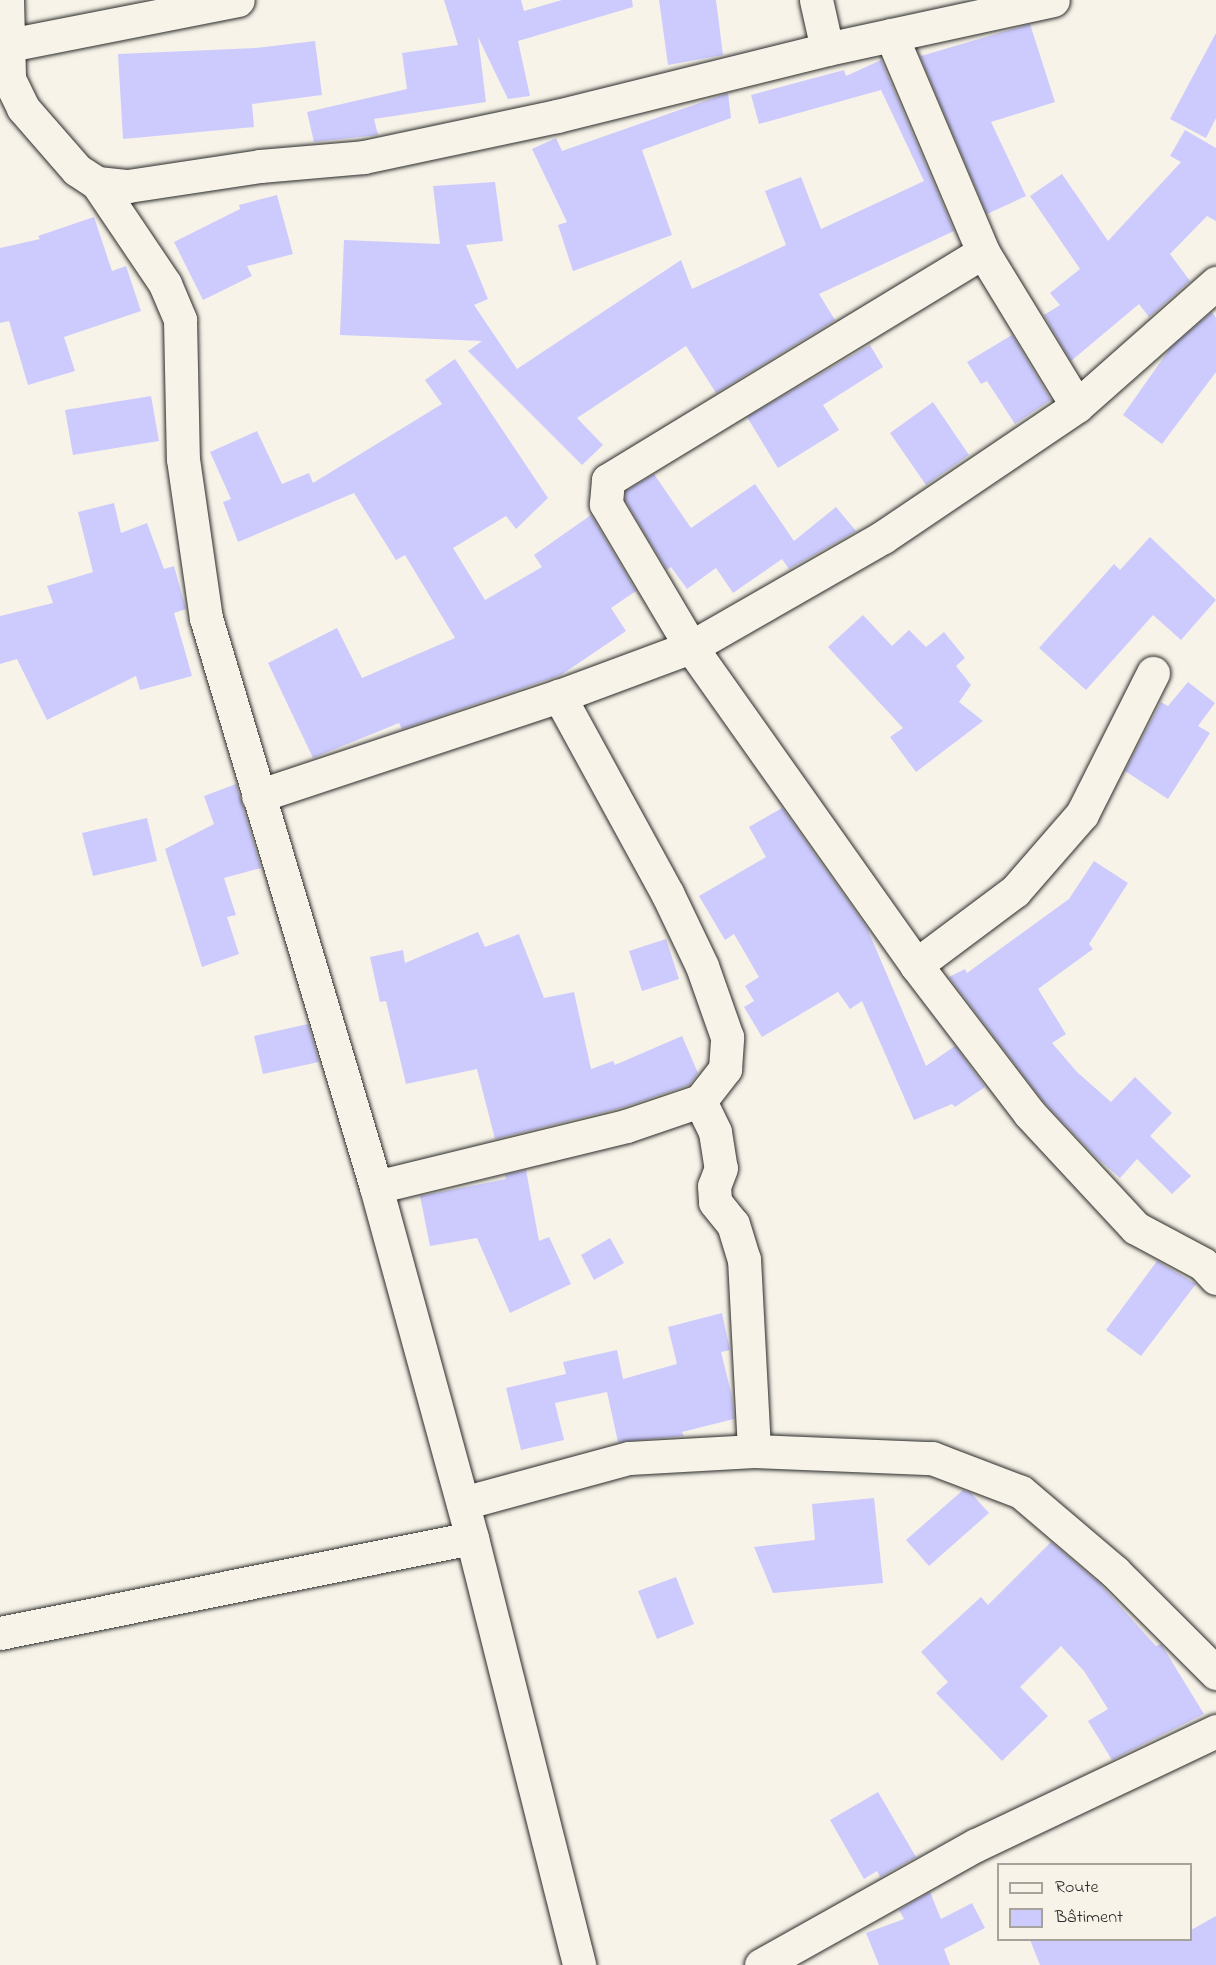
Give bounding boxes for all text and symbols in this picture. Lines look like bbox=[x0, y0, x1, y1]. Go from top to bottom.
legend bbox=[997, 1863, 1192, 1941]
text: Route bbox=[1055, 1875, 1099, 1901]
text: Bâtiment bbox=[1055, 1905, 1123, 1931]

